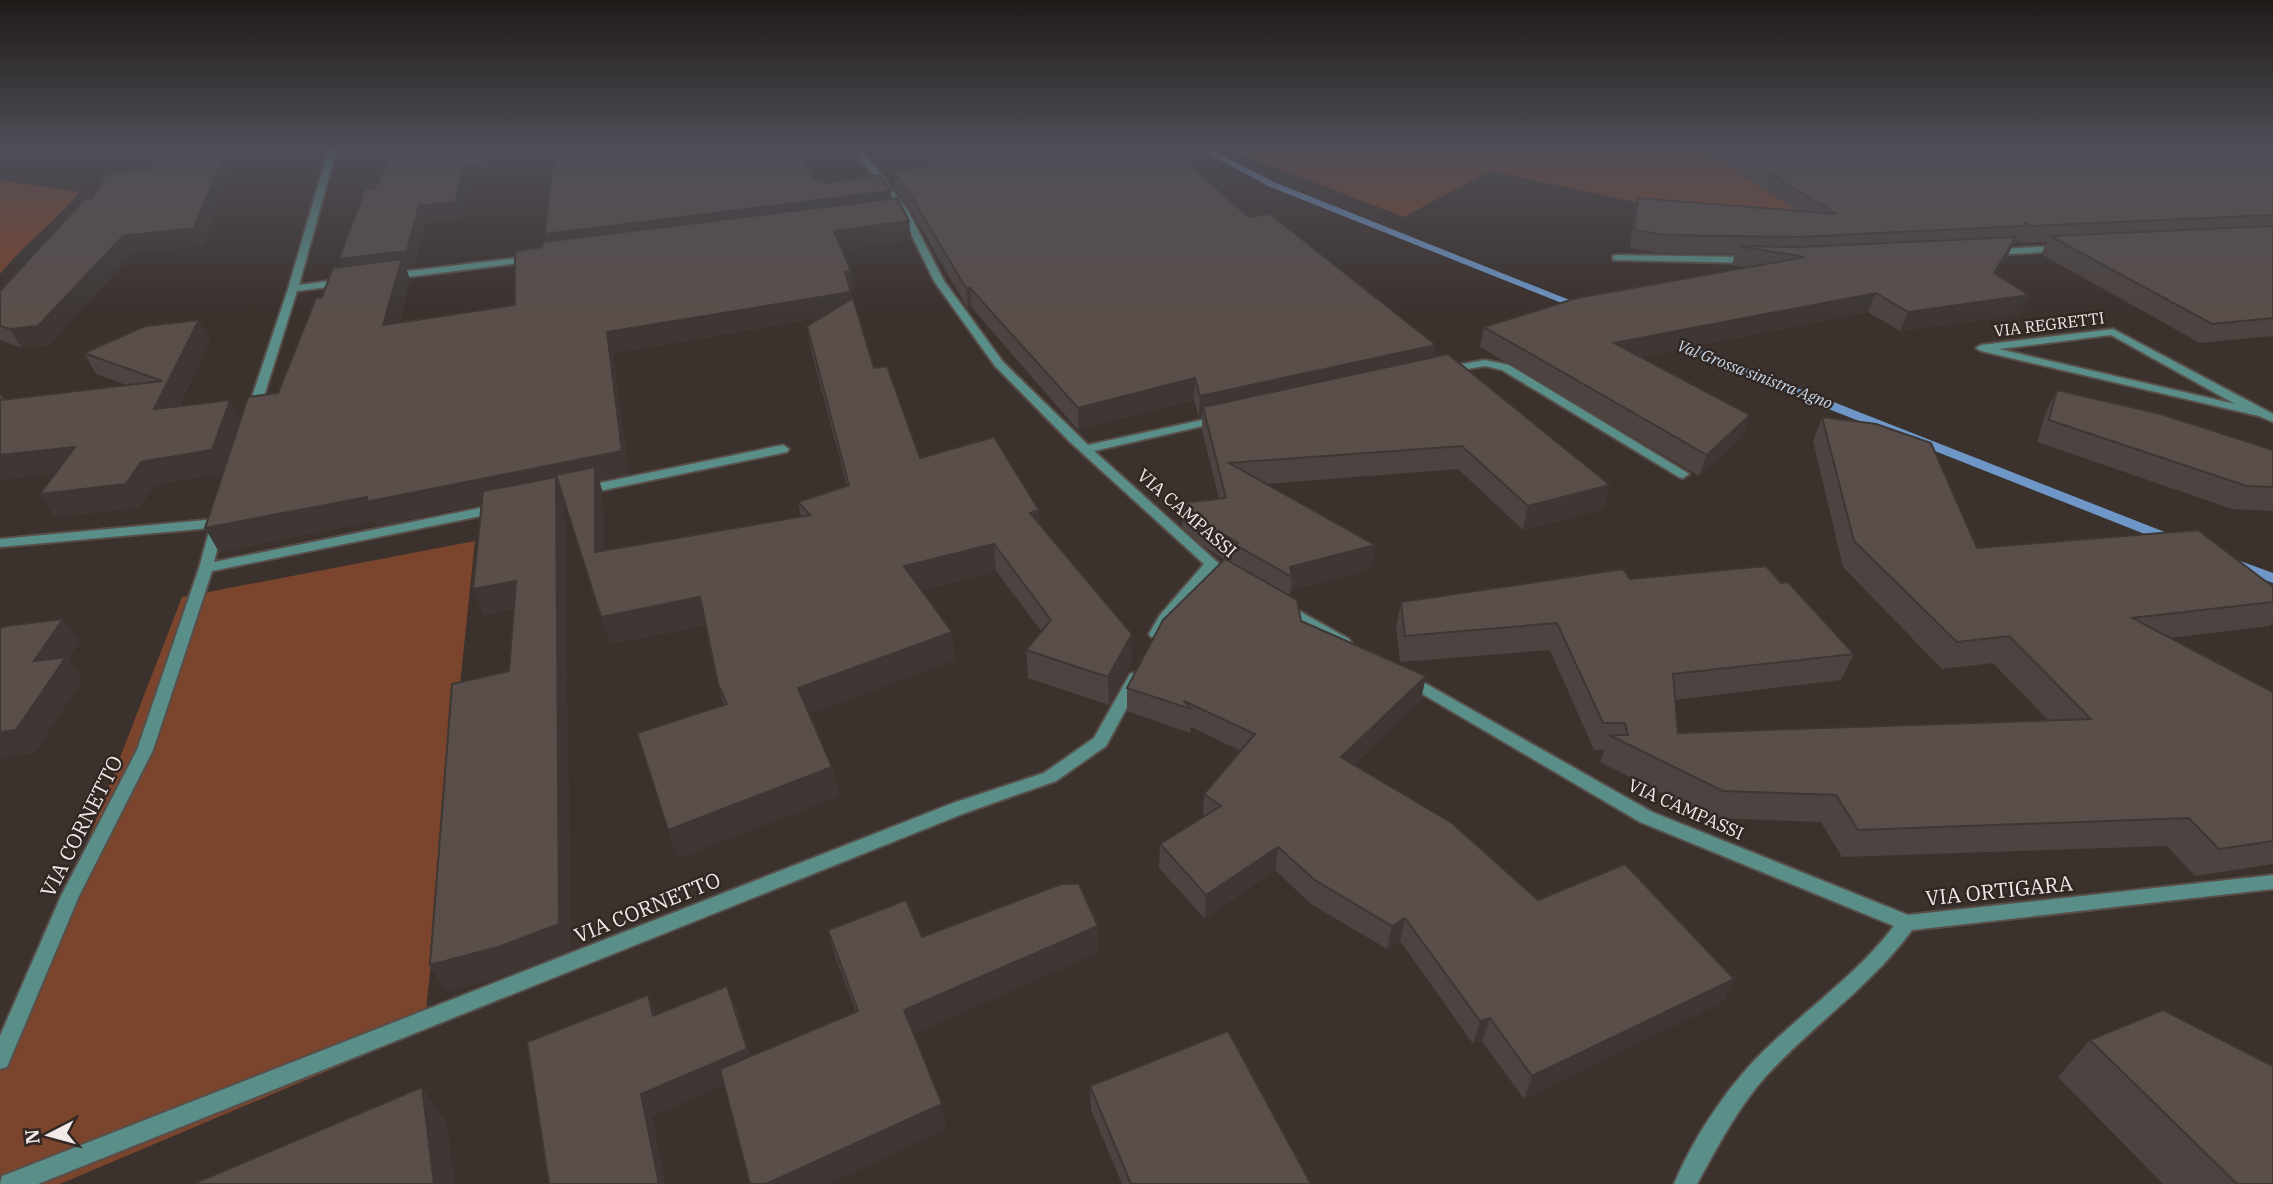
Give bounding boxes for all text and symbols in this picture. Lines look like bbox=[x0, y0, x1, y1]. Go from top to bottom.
street label: VIA REGRETTI bbox=[1993, 307, 2105, 341]
water label: Val Grossa sinistra Agno bbox=[1675, 335, 1836, 413]
street label: VIA CAMPASSI bbox=[1133, 464, 1241, 562]
street label: VIA CORNETTO bbox=[33, 750, 129, 902]
street label: VIA CAMPASSI bbox=[1625, 773, 1747, 845]
street label: VIA CORNETTO bbox=[570, 865, 724, 949]
street label: VIA ORTIGARA bbox=[1924, 868, 2075, 912]
north arrow bbox=[14, 1100, 84, 1170]
text: N bbox=[19, 1128, 45, 1146]

